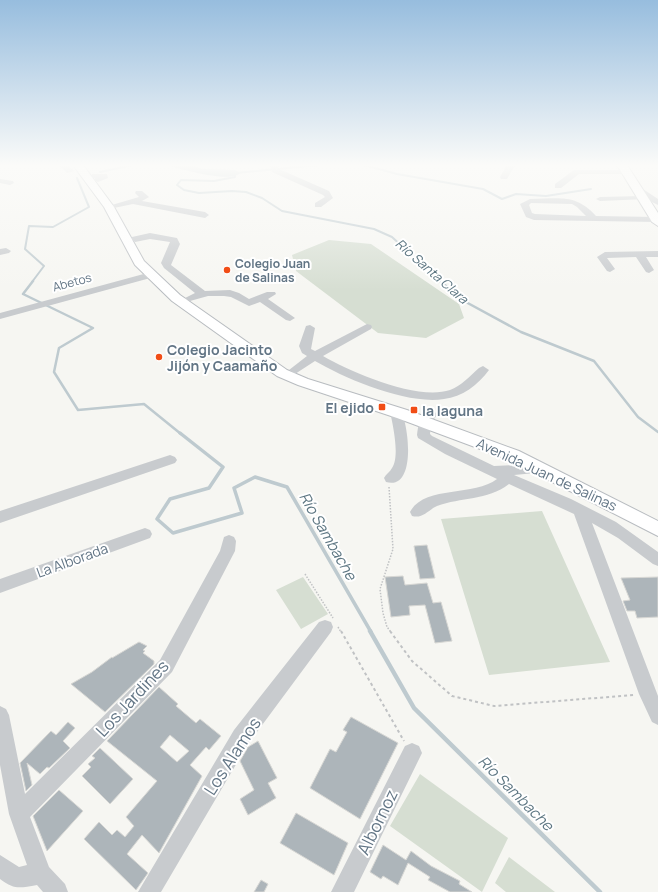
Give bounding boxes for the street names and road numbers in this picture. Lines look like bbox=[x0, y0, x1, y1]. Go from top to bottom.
street label: Abetos bbox=[51, 269, 93, 295]
street label: Avenida Juan de Salinas bbox=[474, 433, 620, 515]
street label: La Alborada bbox=[33, 538, 111, 582]
street label: Los Jardines bbox=[90, 655, 174, 741]
street label: Los Alamos bbox=[198, 713, 266, 799]
street label: Albornoz bbox=[351, 786, 403, 858]

